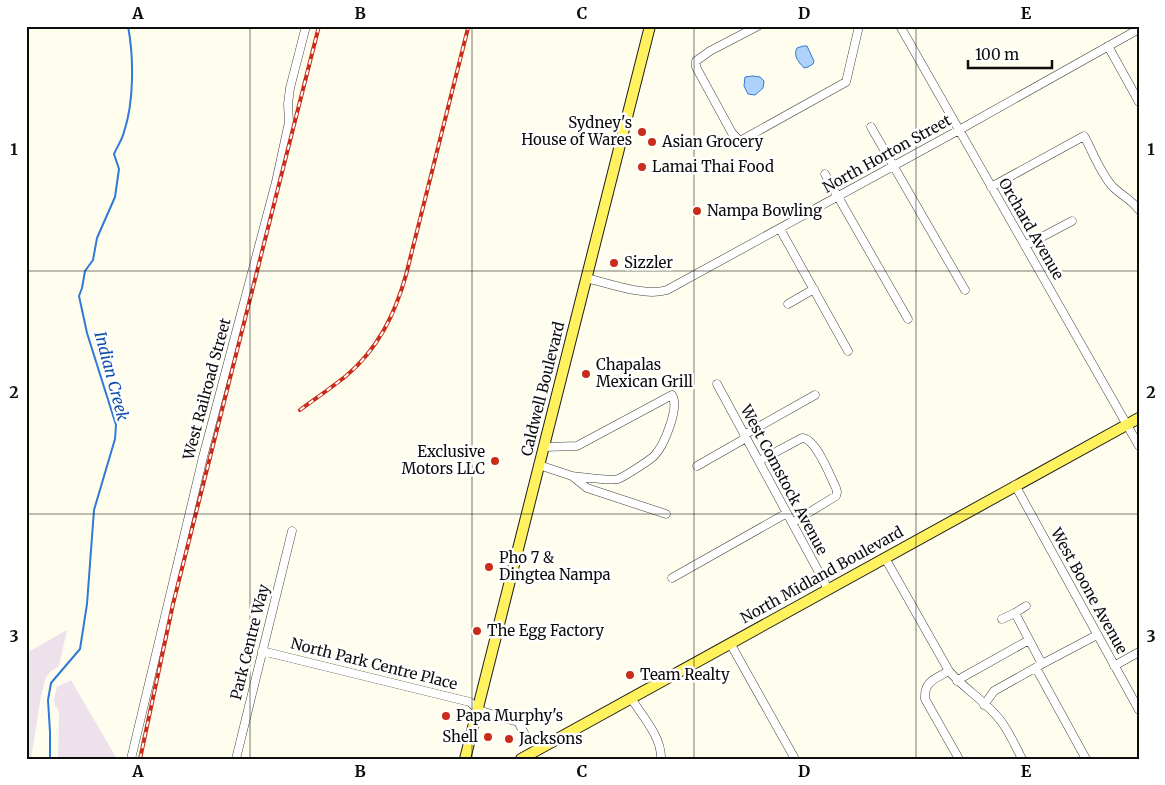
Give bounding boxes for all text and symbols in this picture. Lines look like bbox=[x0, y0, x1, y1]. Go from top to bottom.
text: A bbox=[131, 3, 144, 23]
text: B bbox=[354, 3, 366, 23]
text: C bbox=[577, 3, 587, 23]
text: D bbox=[798, 3, 810, 23]
text: E bbox=[1021, 3, 1032, 23]
scale bar bbox=[968, 38, 1051, 70]
text: 100 m bbox=[975, 45, 1019, 64]
street label: North Horton Street bbox=[819, 110, 955, 197]
place label: Sydney's House of Wares bbox=[521, 113, 632, 149]
marker: Sydney's House of Wares bbox=[636, 126, 648, 138]
place label: Asian Grocery bbox=[661, 132, 764, 151]
marker: Asian Grocery bbox=[646, 136, 658, 148]
text: 1 bbox=[10, 139, 18, 159]
text: 1 bbox=[1147, 139, 1155, 159]
place label: Lamai Thai Food bbox=[652, 157, 774, 176]
marker: Lamai Thai Food bbox=[636, 161, 648, 173]
street label: Orchard Avenue bbox=[995, 175, 1068, 283]
place label: Nampa Bowling bbox=[707, 201, 822, 220]
marker: Nampa Bowling bbox=[691, 205, 703, 217]
place label: Sizzler bbox=[624, 253, 673, 272]
marker: Sizzler bbox=[608, 257, 620, 269]
street label: West Railroad Street bbox=[178, 316, 235, 463]
street label: Caldwell Boulevard bbox=[517, 320, 568, 458]
water label: Indian Creek bbox=[90, 329, 134, 423]
place label: Chapalas Mexican Grill bbox=[596, 355, 693, 391]
marker: Chapalas Mexican Grill bbox=[580, 368, 592, 380]
text: 2 bbox=[9, 382, 19, 402]
text: 2 bbox=[1146, 382, 1156, 402]
street label: West Comstock Avenue bbox=[736, 401, 832, 558]
place label: Exclusive Motors LLC bbox=[401, 442, 485, 478]
marker: Exclusive Motors LLC bbox=[489, 455, 501, 467]
street label: North Midland Boulevard bbox=[737, 522, 906, 627]
street label: West Boone Avenue bbox=[1046, 523, 1132, 657]
place label: Pho 7 & Dingtea Nampa bbox=[499, 548, 611, 584]
marker: Pho 7 & Dingtea Nampa bbox=[483, 561, 495, 573]
street label: Park Centre Way bbox=[226, 582, 273, 702]
place label: The Egg Factory bbox=[487, 621, 604, 640]
marker: The Egg Factory bbox=[471, 625, 483, 637]
text: 3 bbox=[9, 626, 19, 646]
text: 3 bbox=[1146, 626, 1156, 646]
street label: North Park Centre Place bbox=[289, 634, 460, 694]
place label: Team Realty bbox=[640, 665, 730, 684]
marker: Team Realty bbox=[624, 669, 636, 681]
place label: Papa Murphy's bbox=[456, 706, 563, 725]
marker: Papa Murphy's bbox=[440, 710, 452, 722]
place label: Shell bbox=[442, 727, 478, 746]
place label: Jacksons bbox=[518, 729, 583, 748]
marker: Shell bbox=[482, 731, 494, 743]
marker: Jacksons bbox=[503, 733, 515, 745]
text: A bbox=[131, 761, 144, 781]
text: B bbox=[354, 761, 366, 781]
text: C bbox=[577, 761, 587, 781]
text: D bbox=[798, 761, 810, 781]
text: E bbox=[1021, 761, 1032, 781]

